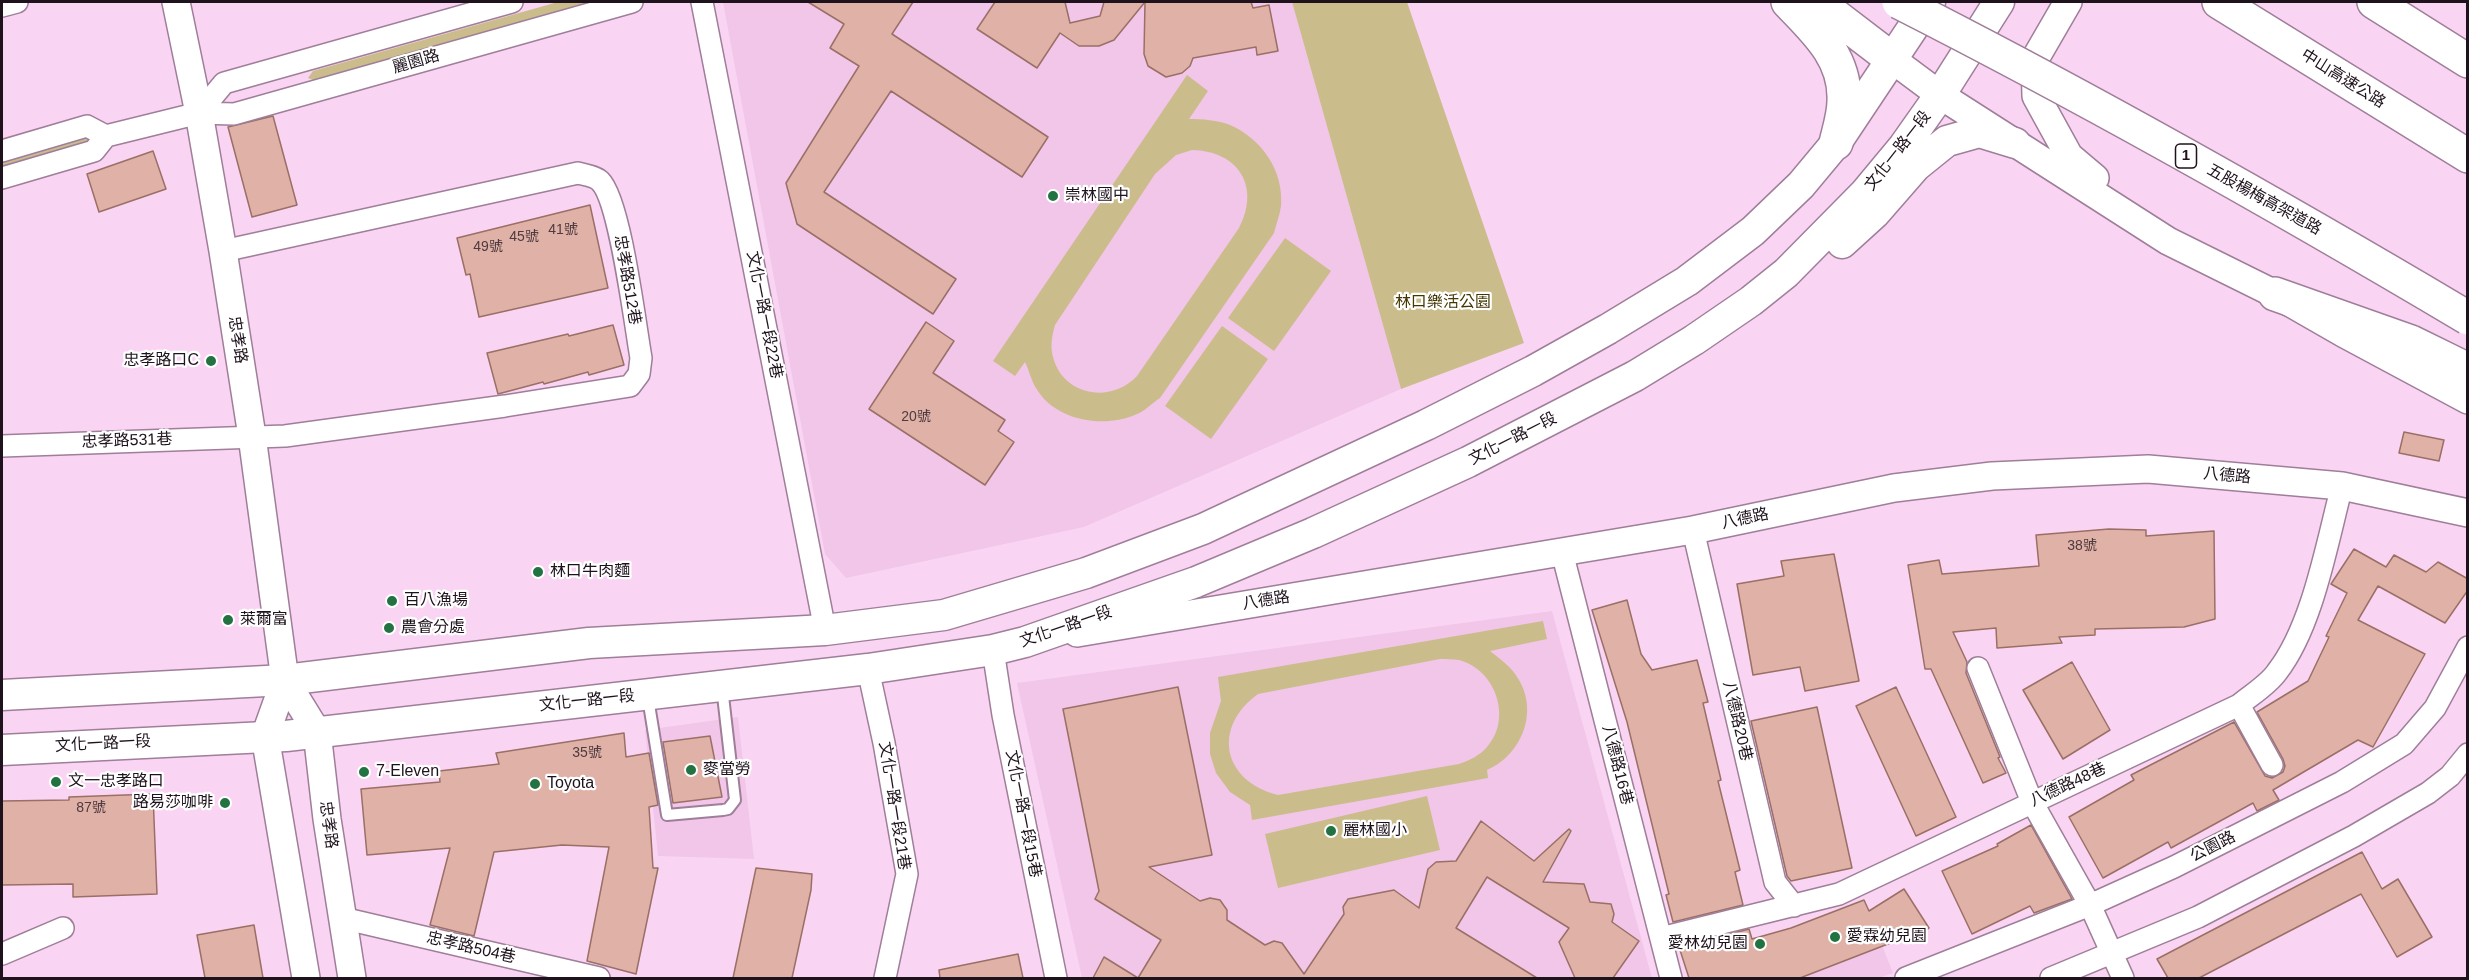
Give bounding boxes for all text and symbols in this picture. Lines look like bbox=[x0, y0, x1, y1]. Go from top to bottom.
street label: 中山高速公路 bbox=[2297, 45, 2389, 113]
street label: 麗園路 bbox=[390, 46, 442, 78]
street label: 文化一路一段 bbox=[1861, 107, 1935, 195]
road number: 1 bbox=[2176, 144, 2196, 168]
street label: 五股楊梅高架道路 bbox=[2203, 161, 2325, 239]
place label: 崇林國中 bbox=[1065, 186, 1129, 206]
marker: 崇林國中 bbox=[1046, 189, 1060, 203]
house number: 41號 bbox=[548, 222, 578, 238]
house number: 45號 bbox=[509, 229, 539, 245]
street label: 忠孝路512巷 bbox=[610, 234, 644, 326]
house number: 49號 bbox=[473, 239, 503, 255]
street label: 文化一路一段22巷 bbox=[742, 249, 786, 381]
park label: 林口樂活公園 bbox=[1395, 293, 1491, 313]
street label: 忠孝路 bbox=[224, 315, 250, 365]
place label: 忠孝路口C bbox=[123, 351, 199, 371]
marker: 忠孝路口C bbox=[204, 354, 218, 368]
house number: 20號 bbox=[901, 409, 931, 425]
street label: 文化一路一段 bbox=[1466, 409, 1560, 469]
street label: 忠孝路531巷 bbox=[81, 430, 173, 452]
street label: 八德路 bbox=[2202, 464, 2252, 488]
street label: 八德路 bbox=[1720, 505, 1770, 533]
house number: 38號 bbox=[2067, 538, 2097, 554]
place label: 林口牛肉麵 bbox=[550, 562, 630, 582]
marker: 林口牛肉麵 bbox=[531, 565, 545, 579]
street label: 八德路 bbox=[1241, 588, 1291, 614]
place label: 百八漁場 bbox=[404, 591, 468, 611]
marker: 百八漁場 bbox=[385, 594, 399, 608]
street label: 文化一路一段 bbox=[1017, 602, 1115, 652]
place label: 萊爾富 bbox=[240, 610, 288, 630]
marker: 萊爾富 bbox=[221, 613, 235, 627]
place label: 農會分處 bbox=[401, 618, 465, 638]
marker: 農會分處 bbox=[382, 621, 396, 635]
street label: 八德路20巷 bbox=[1718, 679, 1756, 763]
street label: 文化一路一段 bbox=[538, 686, 636, 716]
street label: 八德路16巷 bbox=[1598, 723, 1636, 807]
street label: 文化一路一段 bbox=[55, 732, 151, 756]
street label: 文化一路一段21巷 bbox=[874, 740, 914, 872]
house number: 35號 bbox=[572, 745, 602, 761]
street label: 文化一路一段15巷 bbox=[1001, 748, 1045, 880]
street label: 八德路48巷 bbox=[2027, 759, 2109, 811]
place label: 麥當勞 bbox=[703, 760, 751, 780]
place label: 7-Eleven bbox=[376, 762, 439, 782]
marker: 麥當勞 bbox=[684, 763, 698, 777]
marker: 7-Eleven bbox=[357, 765, 371, 779]
place label: 文一忠孝路口 bbox=[68, 772, 164, 792]
place label: Toyota bbox=[547, 774, 594, 794]
marker: 文一忠孝路口 bbox=[49, 775, 63, 789]
marker: Toyota bbox=[528, 777, 542, 791]
place label: 路易莎咖啡 bbox=[133, 793, 213, 813]
marker: 路易莎咖啡 bbox=[218, 796, 232, 810]
house number: 87號 bbox=[76, 800, 106, 816]
street label: 忠孝路 bbox=[315, 800, 341, 850]
place label: 麗林國小 bbox=[1343, 821, 1407, 841]
marker: 麗林國小 bbox=[1324, 824, 1338, 838]
street label: 公園路 bbox=[2187, 828, 2239, 866]
place label: 愛霖幼兒園 bbox=[1847, 927, 1927, 947]
street label: 忠孝路504巷 bbox=[425, 928, 517, 968]
marker: 愛霖幼兒園 bbox=[1828, 930, 1842, 944]
place label: 愛林幼兒園 bbox=[1668, 934, 1748, 954]
marker: 愛林幼兒園 bbox=[1753, 937, 1767, 951]

